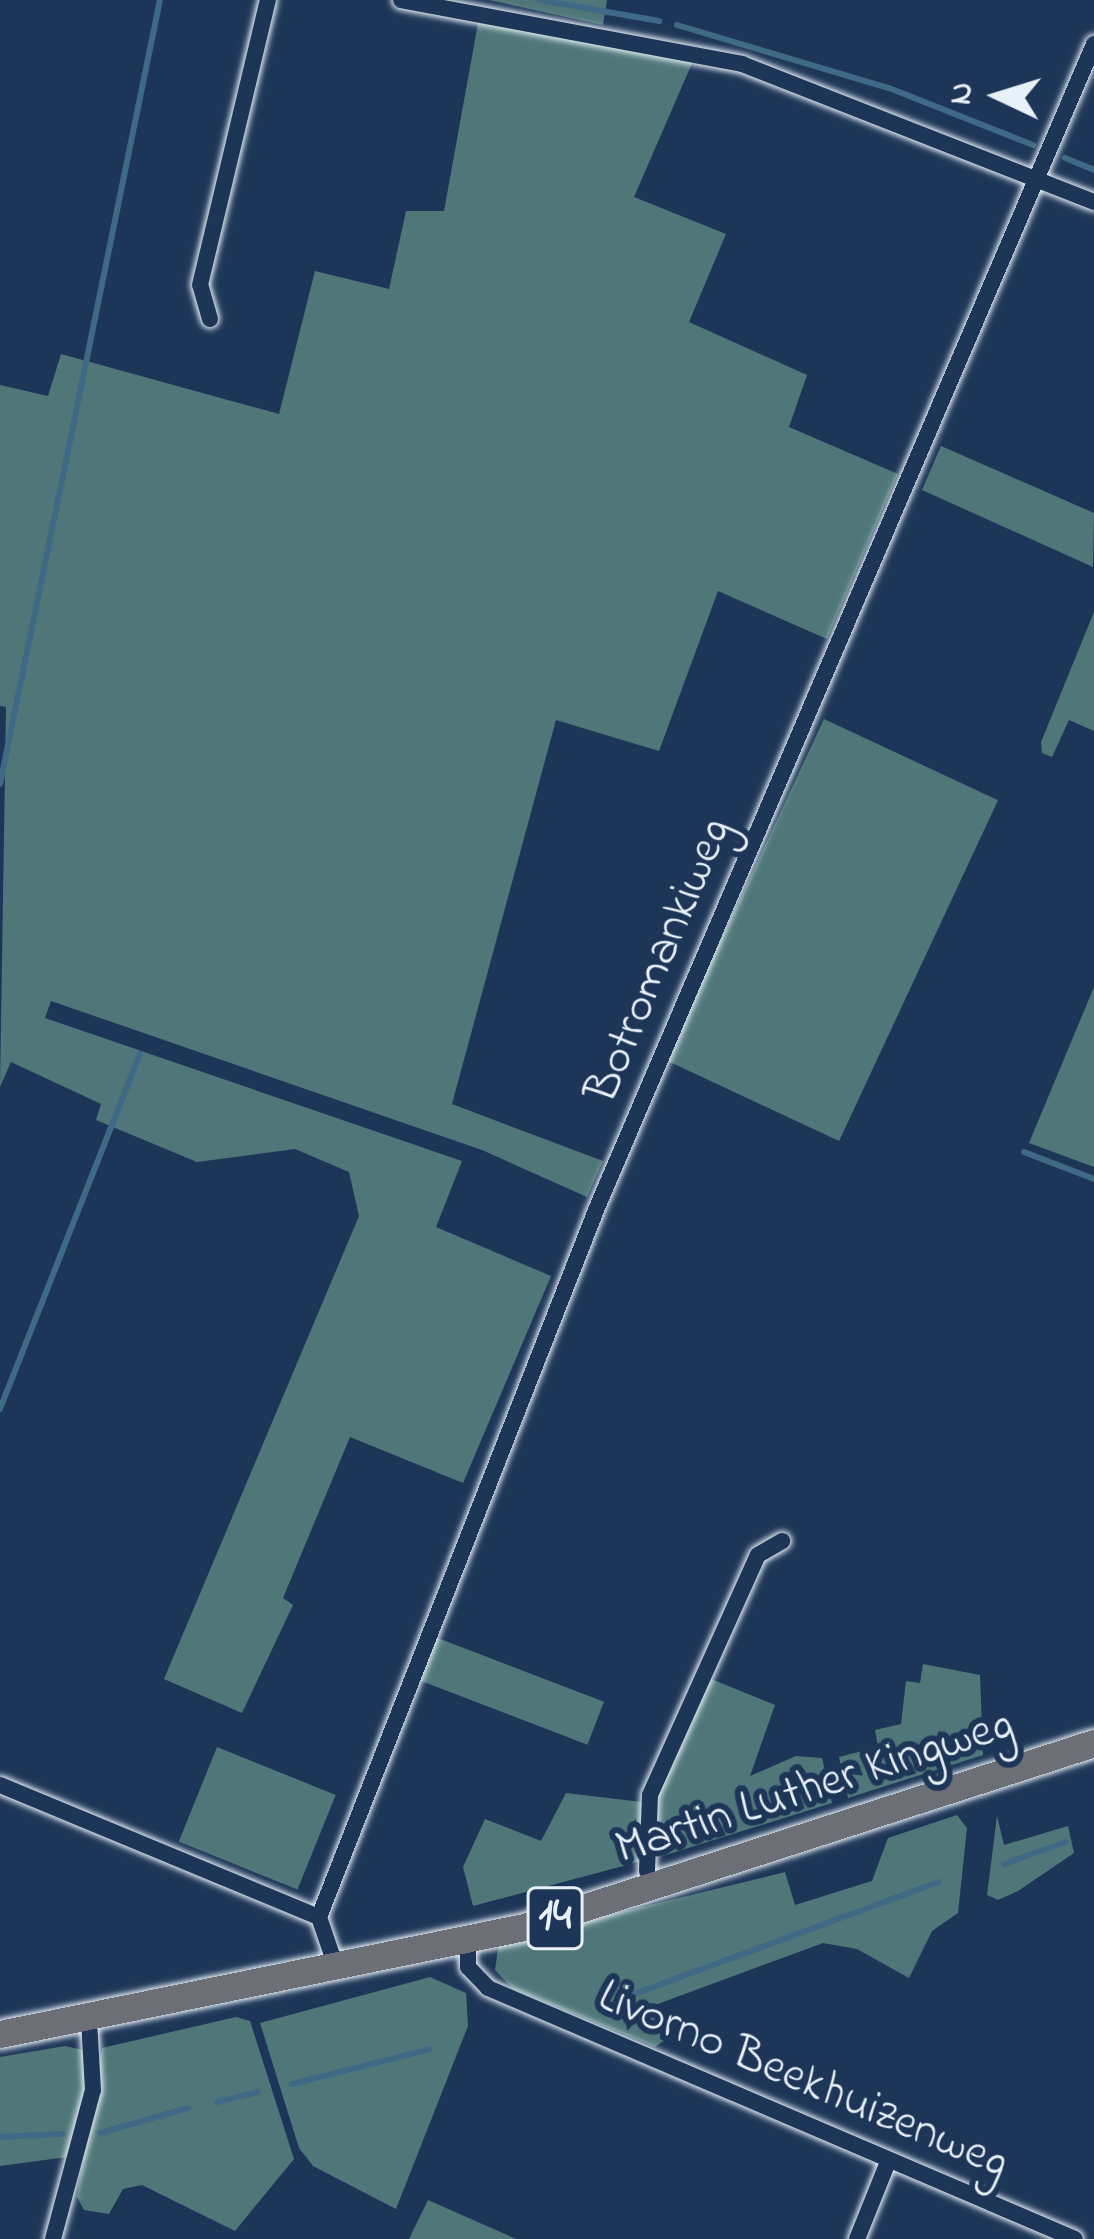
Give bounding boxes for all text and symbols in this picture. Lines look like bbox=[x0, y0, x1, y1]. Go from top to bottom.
north arrow bbox=[938, 36, 1058, 156]
text: N bbox=[937, 81, 987, 106]
street label: Botromankiweg bbox=[574, 810, 746, 1112]
street label: Martin Luther Kingweg bbox=[609, 1697, 1021, 1879]
road number: 14 bbox=[525, 1879, 585, 1957]
street label: Livorno Beekhuizenweg bbox=[589, 1968, 1017, 2194]

